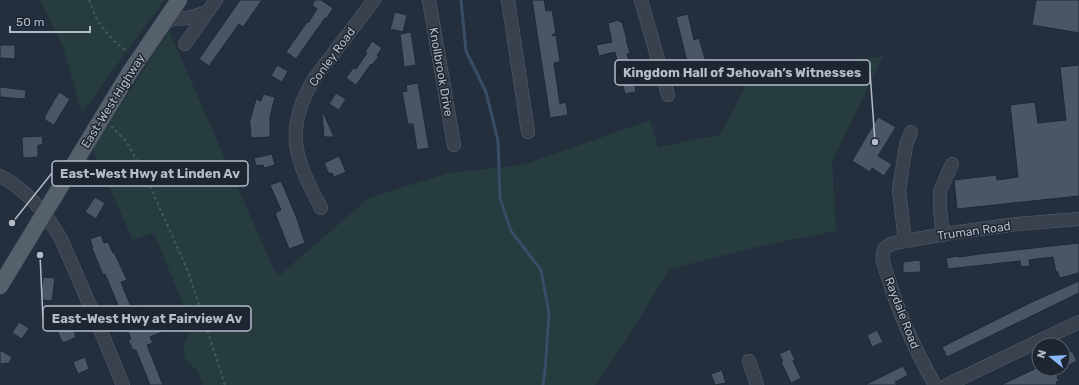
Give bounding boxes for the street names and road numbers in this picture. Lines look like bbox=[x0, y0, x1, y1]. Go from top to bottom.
street label: Conley Road bbox=[306, 25, 358, 89]
street label: Knollbrook Drive bbox=[426, 26, 456, 118]
street label: East-West Highway bbox=[78, 51, 148, 151]
street label: Truman Road bbox=[937, 219, 1011, 243]
street label: Raydale Road bbox=[882, 275, 922, 351]

